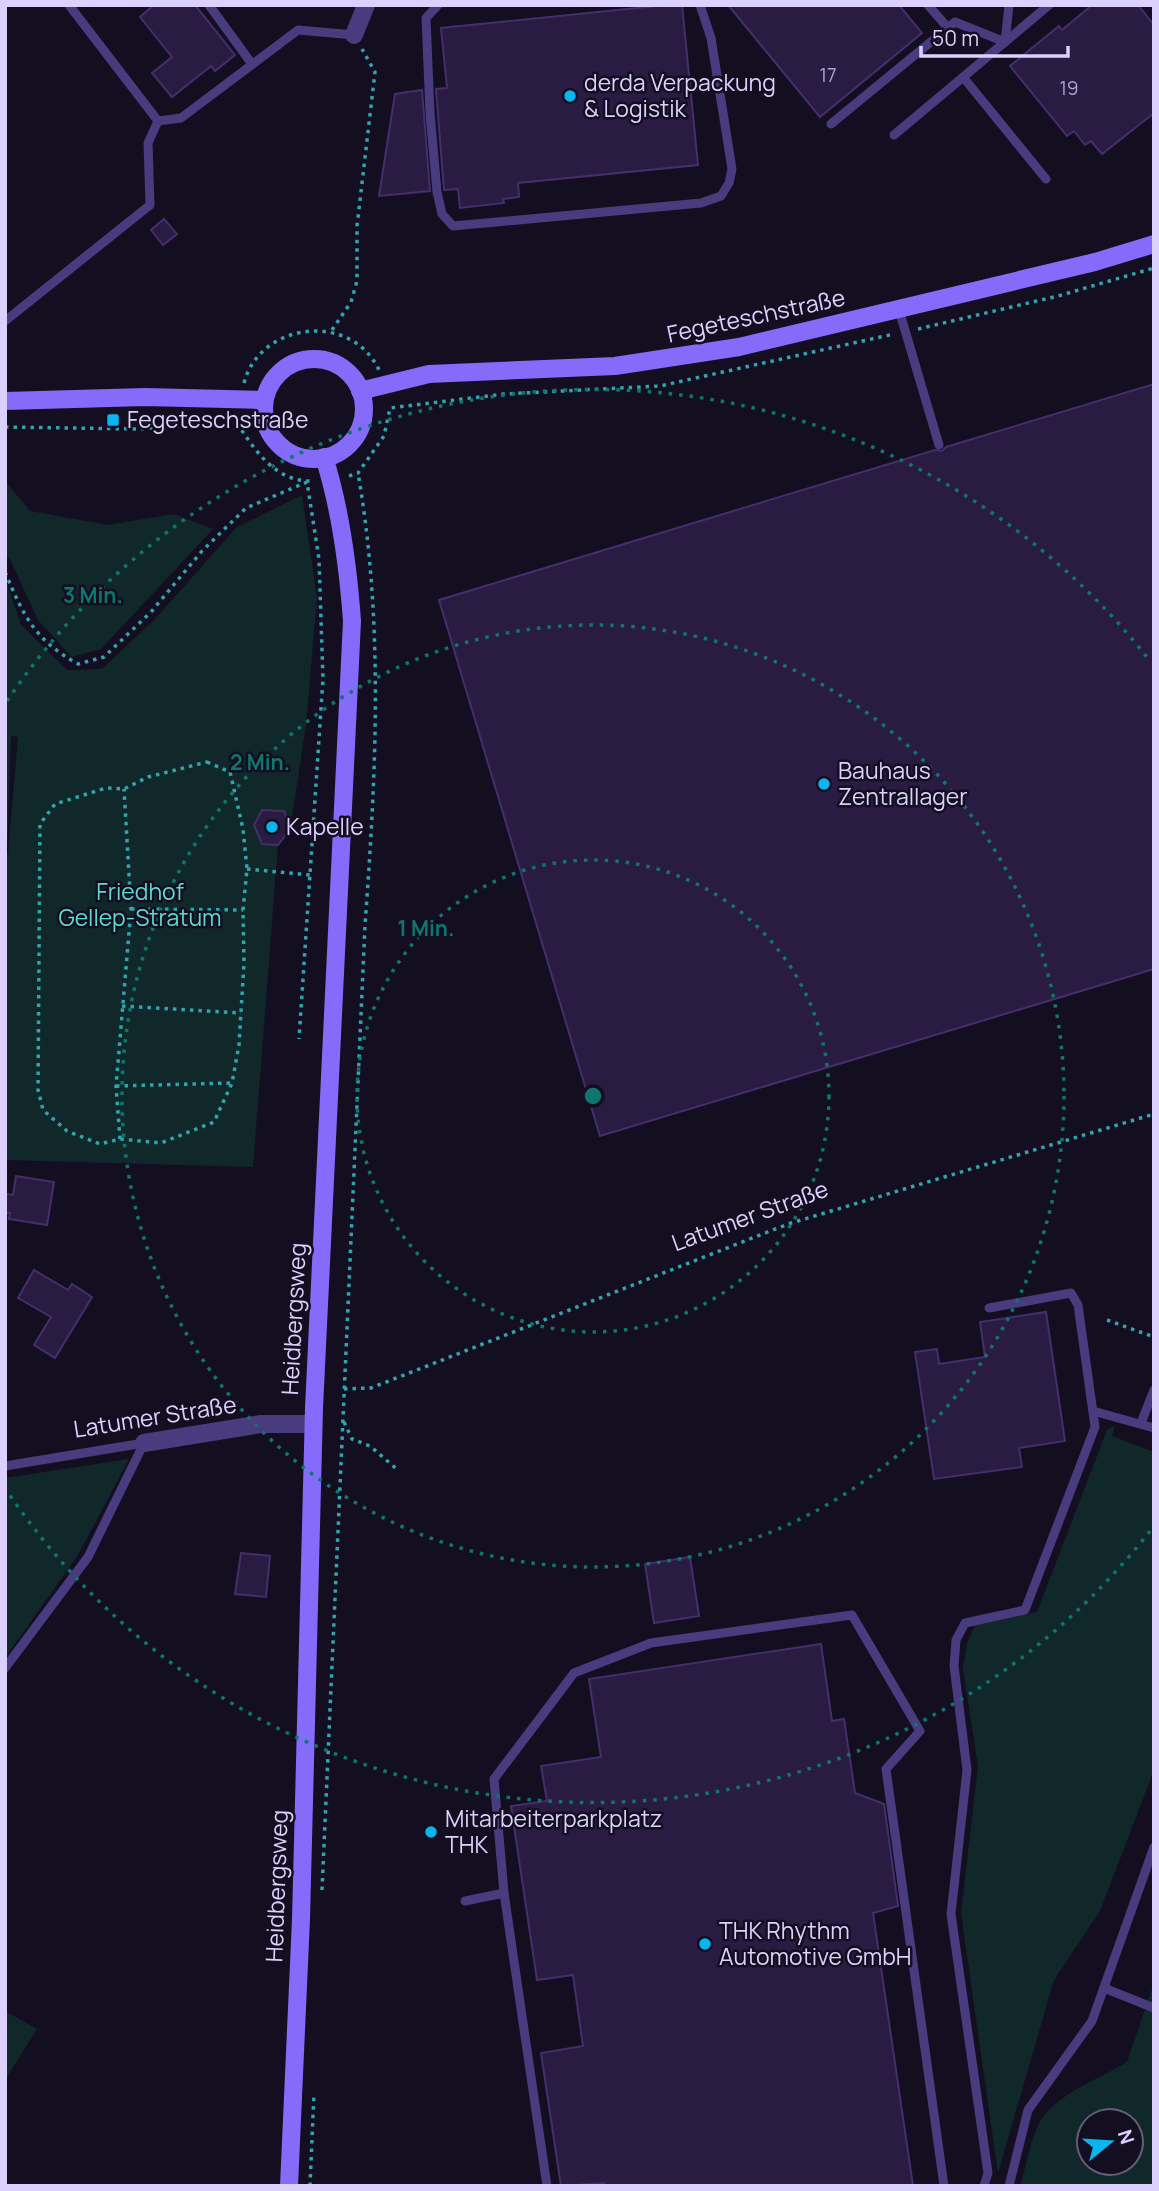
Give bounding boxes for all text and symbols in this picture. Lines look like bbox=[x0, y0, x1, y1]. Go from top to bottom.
scale bar bbox=[921, 14, 1068, 58]
text: 50 m bbox=[932, 24, 979, 52]
house number: 17 bbox=[820, 62, 836, 88]
place label: derda Verpackung & Logistik bbox=[584, 66, 776, 124]
house number: 19 bbox=[1059, 75, 1079, 101]
marker: derda Verpackung & Logistik bbox=[562, 88, 578, 104]
street label: Fegeteschstraße bbox=[664, 281, 848, 350]
place label: Fegeteschstraße bbox=[127, 403, 309, 435]
marker: Fegeteschstraße bbox=[105, 412, 121, 428]
text: 3 Min. bbox=[63, 581, 123, 609]
text: 2 Min. bbox=[230, 748, 290, 776]
place label: Bauhaus Zentrallager bbox=[838, 754, 968, 812]
marker: Bauhaus Zentrallager bbox=[816, 776, 832, 792]
place label: Kapelle bbox=[286, 810, 364, 842]
marker: Kapelle bbox=[264, 819, 280, 835]
park label: Friedhof Gellep-Stratum bbox=[58, 875, 222, 933]
text: 1 Min. bbox=[398, 914, 454, 942]
centre of rings bbox=[581, 1084, 605, 1108]
street label: Latumer Straße bbox=[667, 1172, 832, 1258]
street label: Heidbergsweg bbox=[273, 1242, 313, 1396]
street label: Latumer Straße bbox=[71, 1387, 239, 1445]
place label: Mitarbeiterparkplatz THK bbox=[445, 1802, 662, 1860]
street label: Heidbergsweg bbox=[257, 1809, 295, 1963]
marker: Mitarbeiterparkplatz THK bbox=[423, 1824, 439, 1840]
place label: THK Rhythm Automotive GmbH bbox=[719, 1914, 912, 1972]
marker: THK Rhythm Automotive GmbH bbox=[697, 1936, 713, 1952]
north arrow bbox=[1075, 2107, 1145, 2177]
text: N bbox=[1112, 2126, 1141, 2147]

